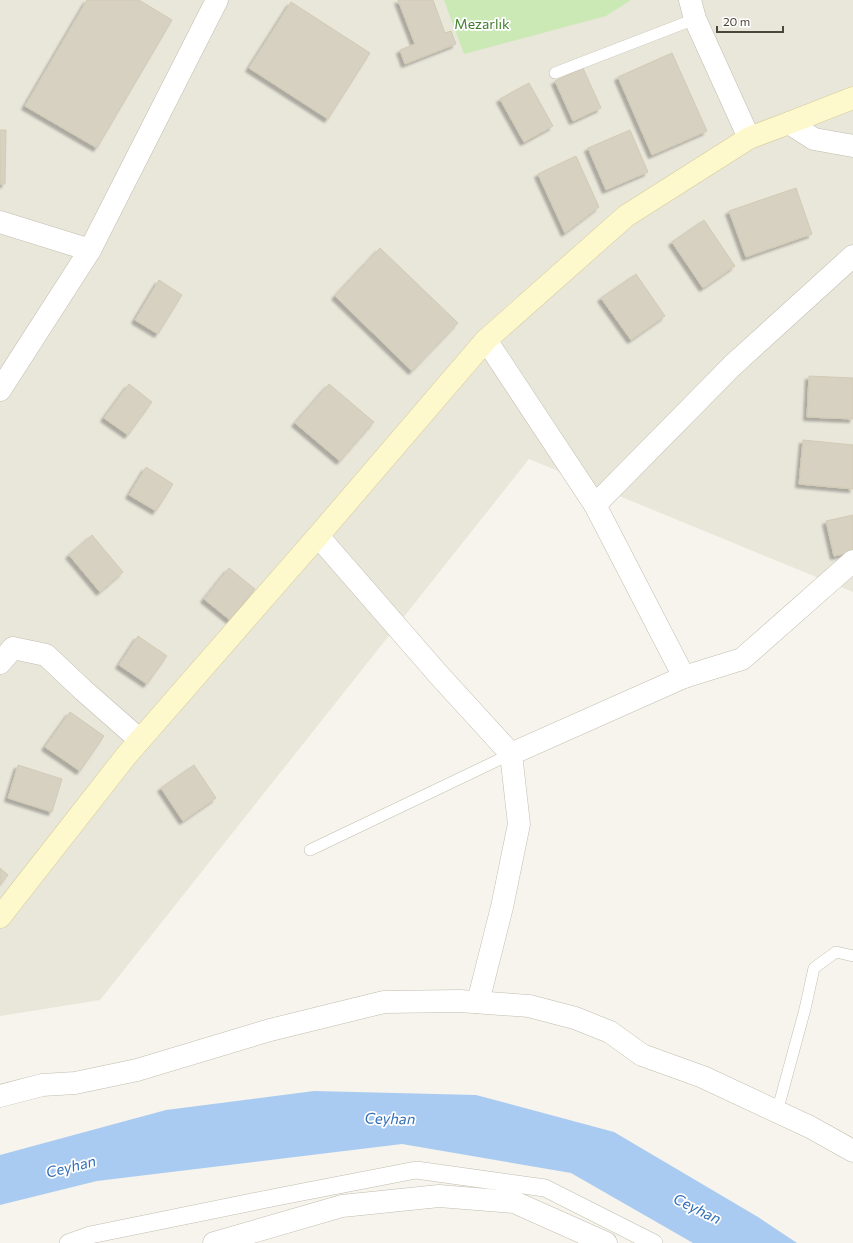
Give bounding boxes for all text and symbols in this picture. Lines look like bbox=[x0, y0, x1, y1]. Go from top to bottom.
scale bar bbox=[717, 8, 783, 34]
text: 20 m bbox=[723, 14, 750, 28]
park label: Mezarlık bbox=[454, 15, 510, 32]
water label: Ceyhan bbox=[364, 1109, 416, 1127]
water label: Ceyhan bbox=[44, 1151, 98, 1181]
water label: Ceyhan bbox=[671, 1189, 724, 1227]

